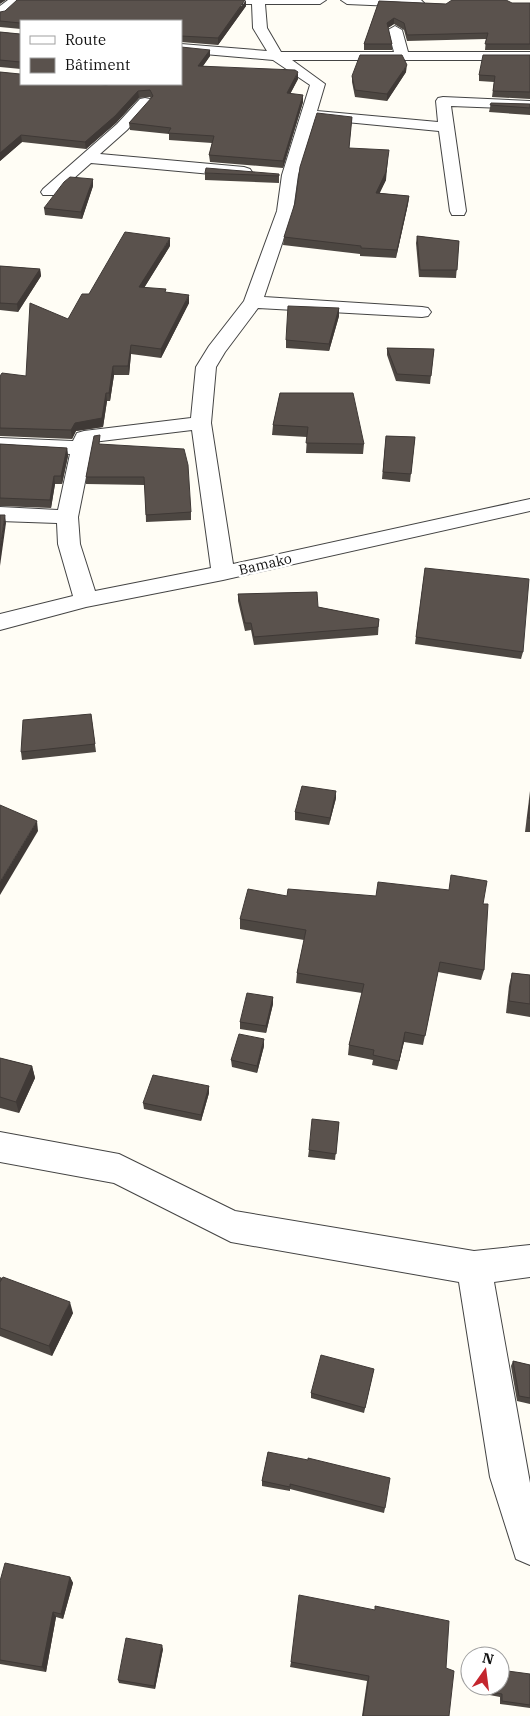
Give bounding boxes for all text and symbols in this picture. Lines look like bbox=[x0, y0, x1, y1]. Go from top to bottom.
legend bbox=[20, 20, 182, 85]
text: Route bbox=[65, 30, 106, 49]
text: Bâtiment bbox=[65, 55, 130, 74]
street label: Bamako bbox=[237, 549, 293, 579]
north arrow bbox=[460, 1646, 510, 1696]
text: N bbox=[481, 1648, 496, 1668]

